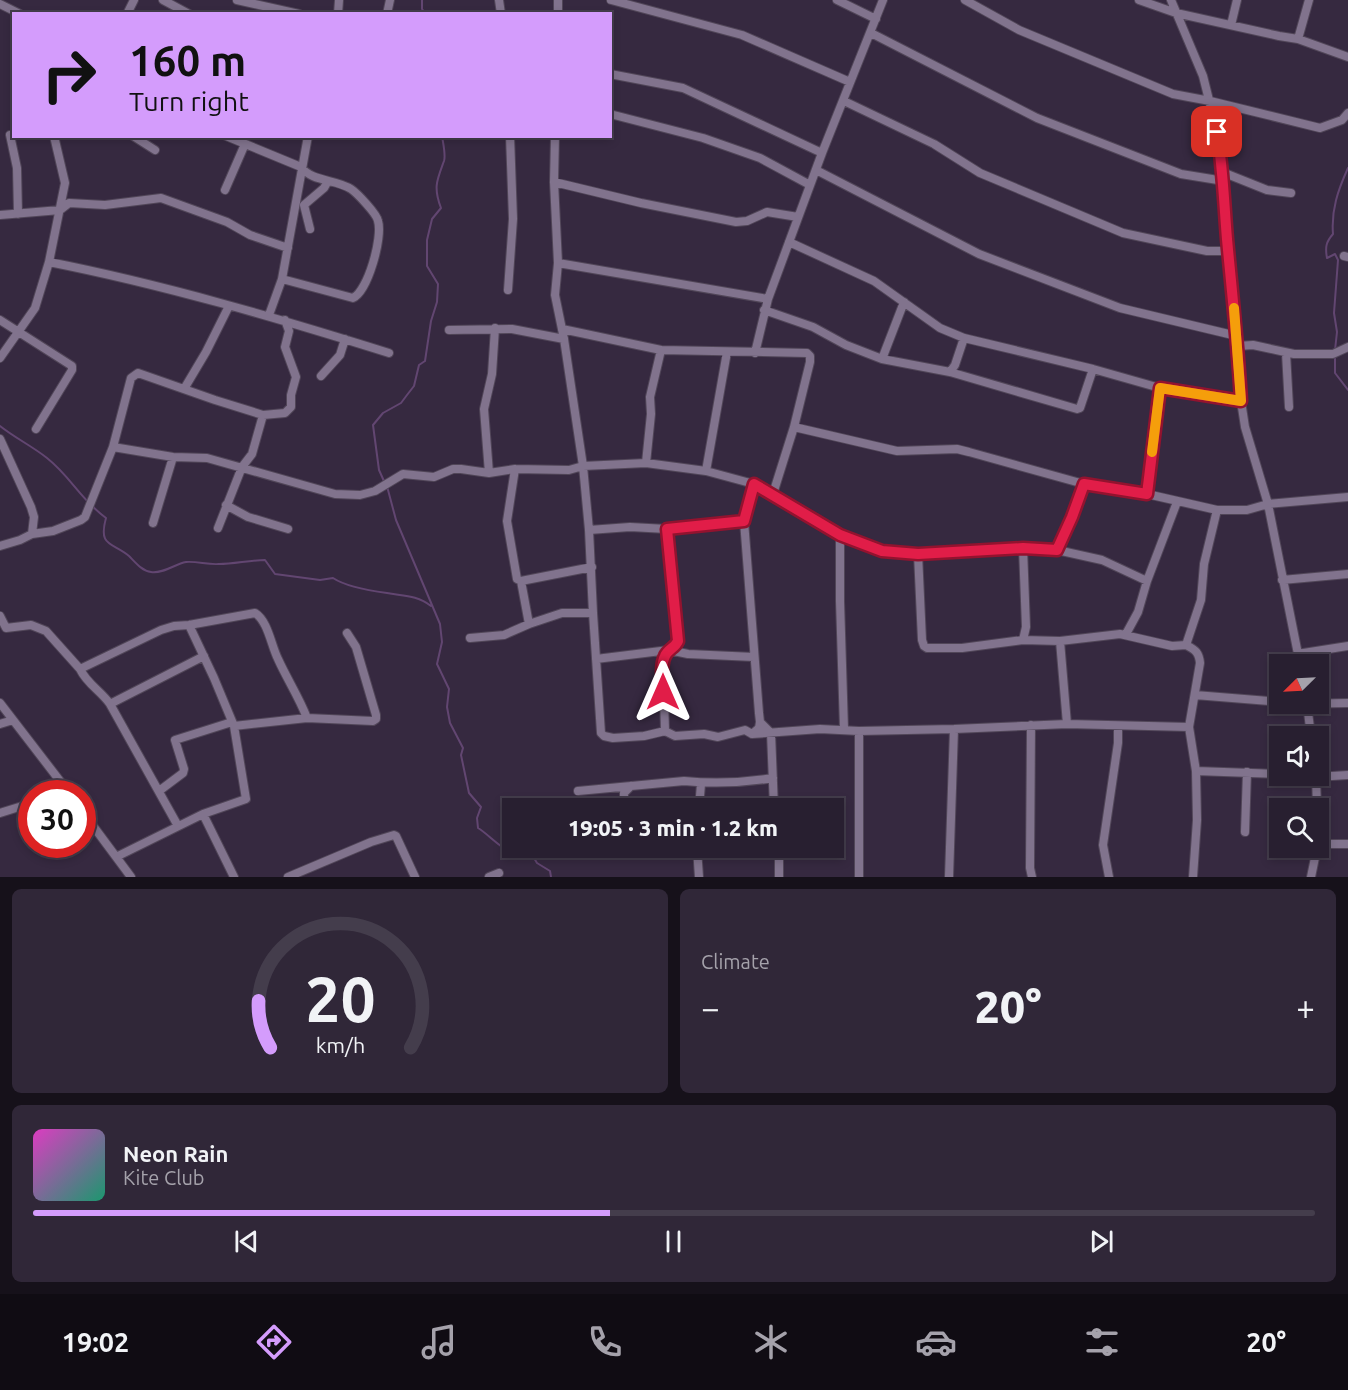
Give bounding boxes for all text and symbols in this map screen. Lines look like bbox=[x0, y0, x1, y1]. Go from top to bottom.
icon: right bbox=[30, 36, 108, 114]
text: 160 m bbox=[129, 37, 246, 84]
text: Turn right bbox=[129, 86, 249, 116]
pin bbox=[1191, 106, 1242, 157]
icon: arrive bbox=[1200, 115, 1233, 148]
north arrow bbox=[1269, 654, 1329, 714]
map controls bbox=[1269, 654, 1329, 858]
position arrow bbox=[631, 660, 695, 724]
button: sound bbox=[1269, 726, 1329, 786]
speed limit sign: 30 bbox=[18, 780, 96, 858]
button: search bbox=[1269, 798, 1329, 858]
text: 19:05 · 3 min · 1.2 km bbox=[568, 815, 778, 840]
text: Climate bbox=[701, 950, 770, 973]
text: 20 bbox=[305, 964, 375, 1034]
text: 20° bbox=[974, 981, 1042, 1032]
text: − bbox=[701, 989, 720, 1026]
text: + bbox=[1296, 989, 1315, 1026]
text: km/h bbox=[315, 1033, 365, 1057]
text: Neon Rain bbox=[123, 1141, 228, 1166]
text: Kite Club bbox=[123, 1166, 205, 1189]
icon: previous bbox=[230, 1225, 263, 1258]
icon: pause bbox=[657, 1225, 690, 1258]
icon: next bbox=[1085, 1225, 1118, 1258]
icon: directions bbox=[253, 1321, 295, 1363]
icon: music bbox=[418, 1321, 460, 1363]
icon: phone bbox=[584, 1321, 626, 1363]
icon: climate bbox=[750, 1321, 792, 1363]
icon: car bbox=[915, 1321, 957, 1363]
icon: filters bbox=[1081, 1321, 1123, 1363]
text: 19:02 bbox=[62, 1327, 129, 1357]
text: 20° bbox=[1246, 1327, 1286, 1357]

